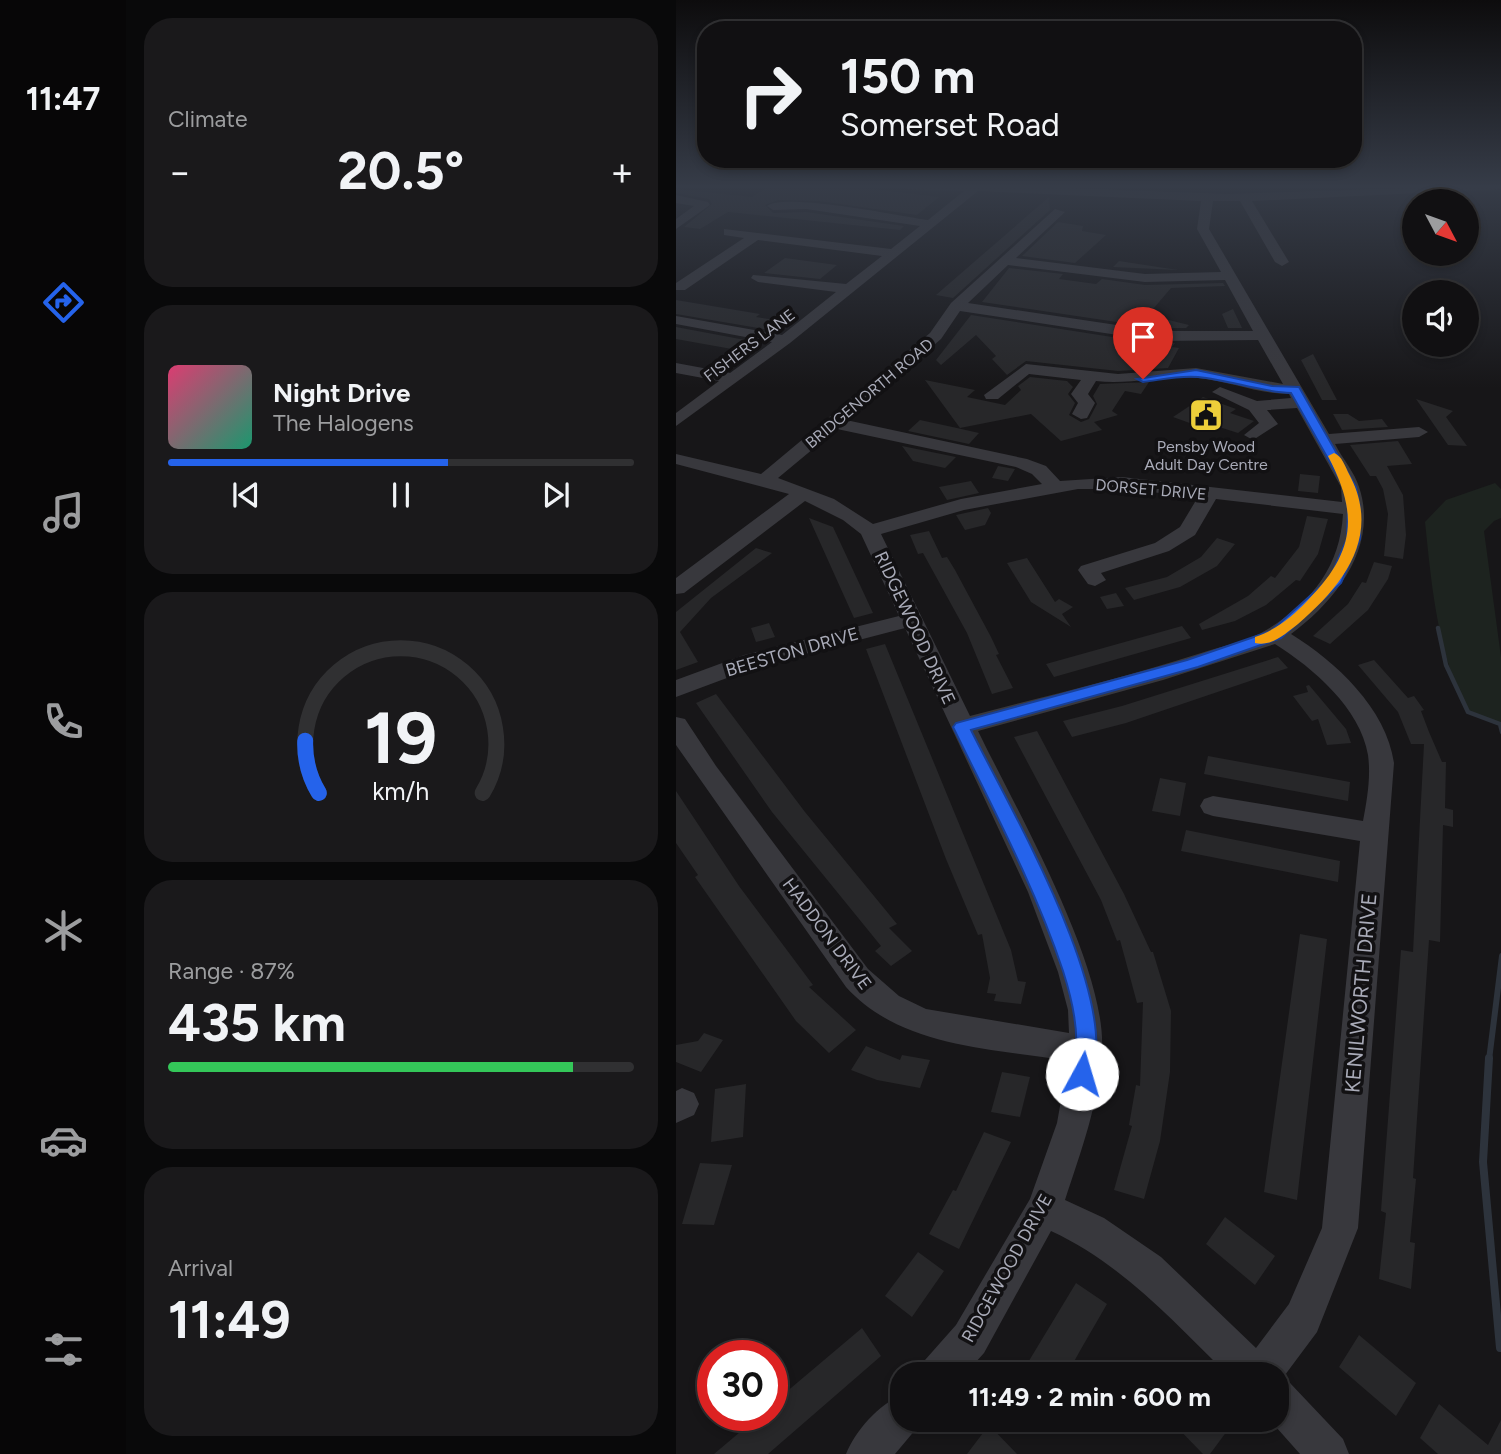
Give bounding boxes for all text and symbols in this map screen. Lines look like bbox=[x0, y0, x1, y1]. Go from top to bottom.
text: 150 m bbox=[840, 46, 975, 105]
icon: right bbox=[725, 49, 816, 140]
text: 11:47 bbox=[26, 80, 100, 118]
text: Climate bbox=[168, 105, 247, 133]
text: Somerset Road bbox=[840, 106, 1060, 144]
text: 20.5° bbox=[338, 140, 464, 202]
text: − bbox=[168, 149, 192, 195]
text: + bbox=[610, 149, 634, 195]
north arrow bbox=[1402, 189, 1479, 266]
map controls bbox=[1402, 189, 1479, 357]
icon: directions bbox=[39, 278, 88, 327]
button: sound bbox=[1402, 280, 1479, 357]
street label: FISHERS LANE bbox=[700, 305, 799, 386]
pin bbox=[1113, 307, 1173, 379]
icon: arrive bbox=[1124, 318, 1162, 356]
street label: BRIDGENORTH ROAD bbox=[802, 334, 937, 452]
text: Night Drive bbox=[273, 377, 410, 409]
public building icon: Pensby Wood Adult Day Centre bbox=[1187, 396, 1225, 434]
text: The Halogens bbox=[273, 409, 414, 437]
place label: Pensby Wood Adult Day Centre bbox=[1144, 437, 1268, 474]
street label: DORSET DRIVE bbox=[1095, 475, 1207, 504]
icon: previous bbox=[227, 476, 265, 514]
icon: pause bbox=[382, 476, 420, 514]
icon: next bbox=[537, 476, 575, 514]
icon: music bbox=[39, 488, 88, 537]
street label: RIDGEWOOD DRIVE bbox=[870, 548, 960, 708]
street label: BEESTON DRIVE bbox=[723, 623, 861, 681]
text: 19 bbox=[365, 694, 437, 781]
icon: phone bbox=[39, 697, 88, 746]
text: km/h bbox=[372, 776, 430, 806]
street label: HADDON DRIVE bbox=[778, 874, 876, 994]
street label: KENILWORTH DRIVE bbox=[1339, 892, 1382, 1094]
icon: climate bbox=[39, 906, 88, 955]
text: Range · 87% bbox=[168, 957, 295, 985]
text: 435 km bbox=[168, 992, 346, 1054]
position arrow bbox=[1045, 1037, 1119, 1111]
icon: car bbox=[39, 1116, 88, 1165]
street label: RIDGEWOOD DRIVE bbox=[957, 1190, 1057, 1346]
text: Arrival bbox=[168, 1254, 233, 1282]
text: 11:49 bbox=[168, 1289, 291, 1351]
icon: filters bbox=[39, 1325, 88, 1374]
speed limit sign: 30 bbox=[697, 1340, 788, 1431]
text: 11:49 · 2 min · 600 m bbox=[968, 1381, 1211, 1413]

